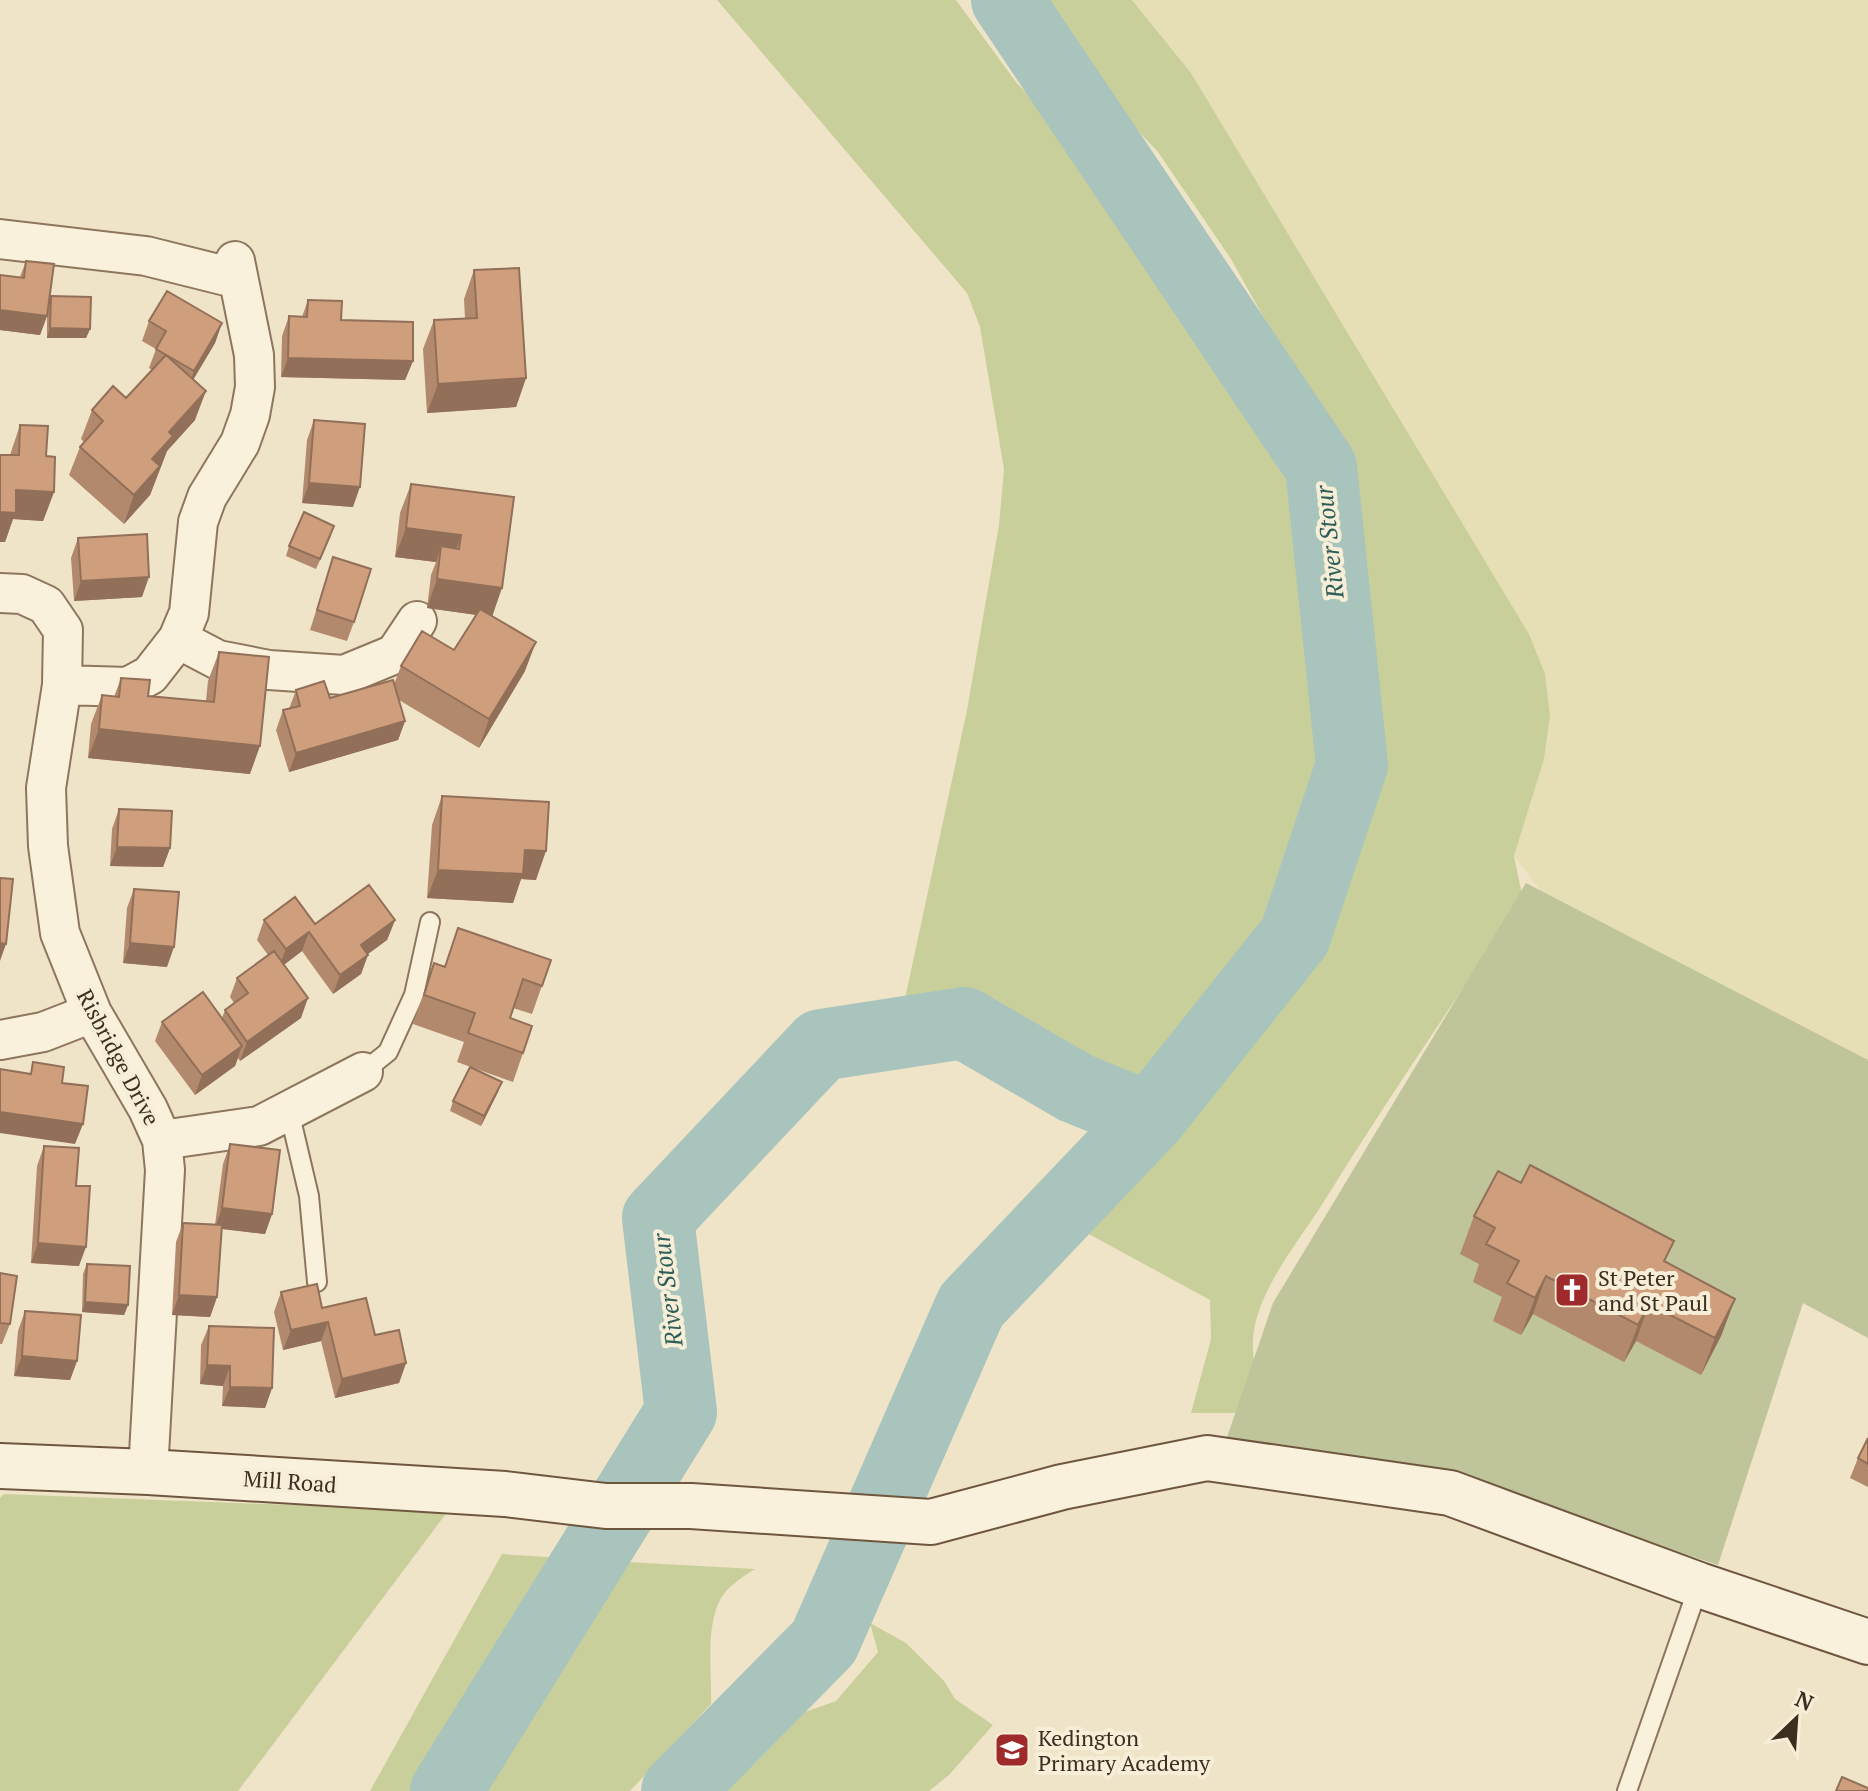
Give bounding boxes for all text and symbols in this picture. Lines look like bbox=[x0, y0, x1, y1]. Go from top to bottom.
water label: River Stour bbox=[1307, 482, 1351, 601]
street label: Risbridge Drive bbox=[71, 984, 167, 1130]
water label: River Stour bbox=[644, 1230, 690, 1349]
place label: St Peter and St Paul bbox=[1598, 1263, 1708, 1317]
church icon: St Peter and St Paul bbox=[1553, 1271, 1591, 1309]
street label: Mill Road bbox=[242, 1463, 338, 1499]
north arrow bbox=[1756, 1679, 1836, 1759]
text: N bbox=[1791, 1684, 1819, 1717]
place label: Kedington Primary Academy bbox=[1038, 1723, 1211, 1777]
school or university icon: Kedington Primary Academy bbox=[993, 1731, 1031, 1769]

